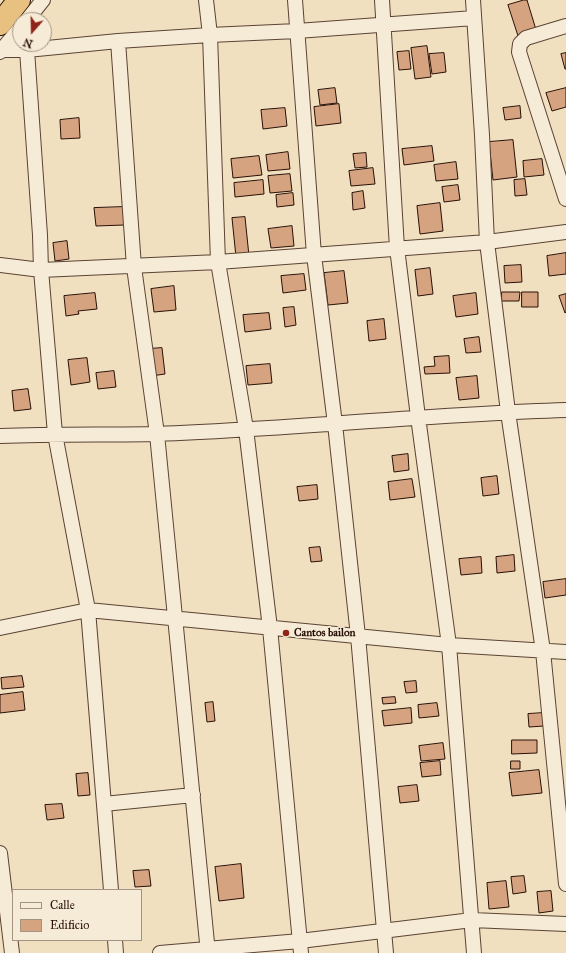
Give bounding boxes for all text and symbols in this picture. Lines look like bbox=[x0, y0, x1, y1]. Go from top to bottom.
north arrow bbox=[12, 12, 52, 52]
text: N bbox=[21, 35, 35, 51]
place label: Cantos bailon bbox=[294, 626, 355, 640]
marker: Cantos bailon bbox=[281, 628, 291, 638]
legend bbox=[12, 889, 142, 941]
text: Calle bbox=[50, 898, 75, 912]
text: Edificio bbox=[50, 918, 89, 932]

